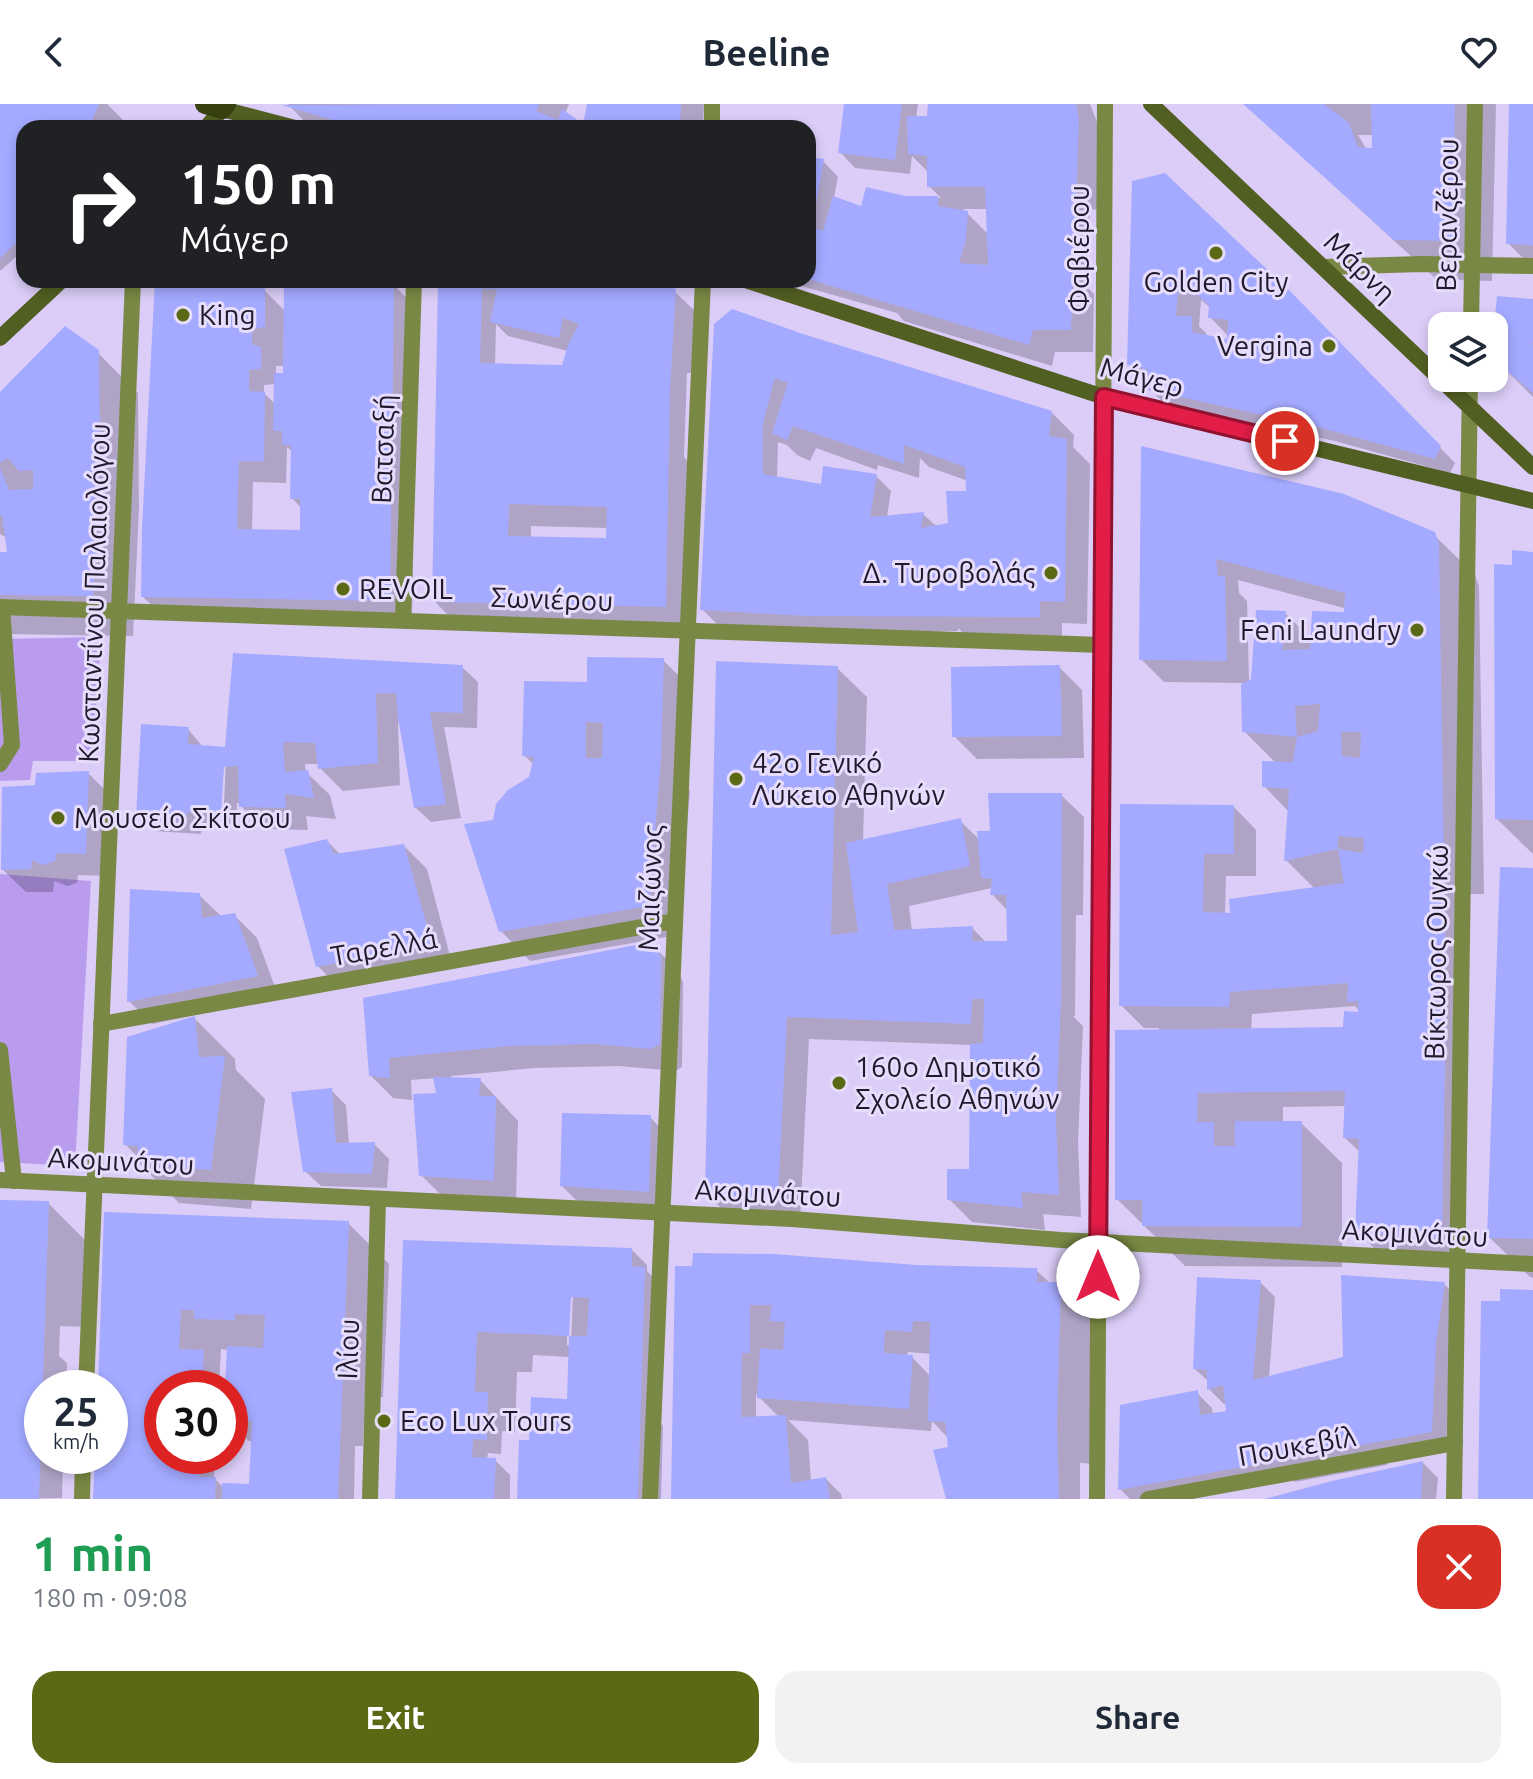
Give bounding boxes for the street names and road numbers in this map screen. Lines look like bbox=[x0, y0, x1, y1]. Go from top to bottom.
street label: Βερανζέρου bbox=[1430, 138, 1464, 292]
street label: Φαβιέρου bbox=[1063, 185, 1094, 313]
street label: Μάρνη bbox=[1318, 225, 1402, 308]
street label: Μάγερ bbox=[1097, 351, 1187, 403]
street label: Βατσαξή bbox=[365, 394, 401, 504]
street label: Κωσταντίνου Παλαιολόγου bbox=[72, 423, 115, 763]
street label: Σωνιέρου bbox=[490, 581, 614, 616]
street label: Μαιζώνος bbox=[632, 824, 668, 952]
street label: Βίκτωρος Ουγκώ bbox=[1418, 844, 1454, 1060]
street label: Ταρελλά bbox=[328, 922, 440, 971]
street label: Ακομινάτου bbox=[47, 1141, 195, 1180]
street label: Ακομινάτου bbox=[694, 1173, 842, 1212]
street label: Ακομινάτου bbox=[1341, 1213, 1489, 1252]
street label: Ιλίου bbox=[331, 1318, 364, 1380]
street label: Πουκεβίλ bbox=[1236, 1420, 1358, 1471]

